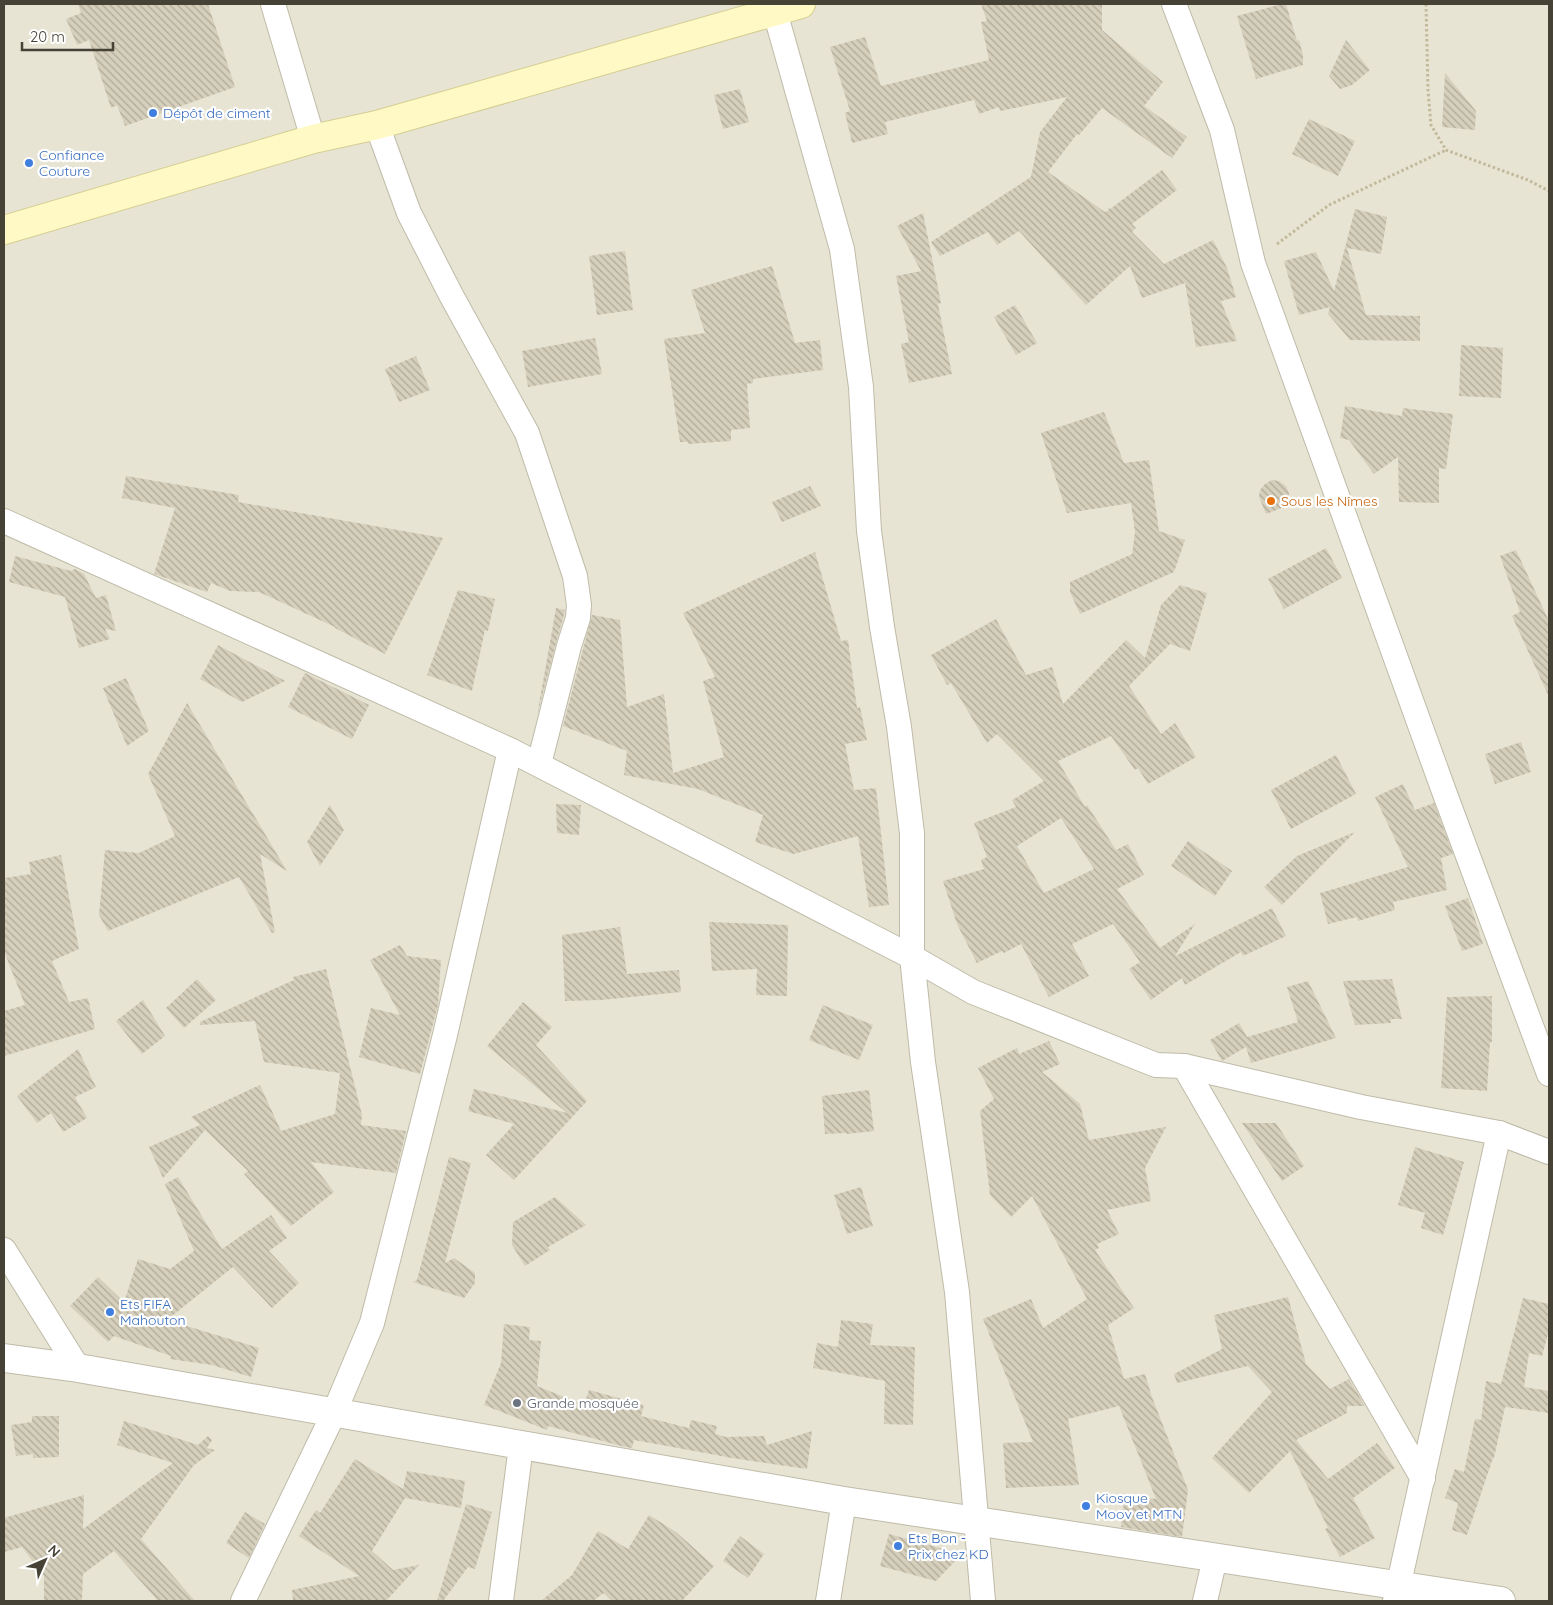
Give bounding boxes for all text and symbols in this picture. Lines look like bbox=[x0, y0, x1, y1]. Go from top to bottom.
scale bar bbox=[22, 20, 114, 52]
text: 20 m bbox=[30, 27, 65, 46]
place label: Dépôt de ciment bbox=[163, 104, 271, 122]
marker: Dépôt de ciment bbox=[147, 107, 159, 119]
place label: Confiance Couture bbox=[39, 146, 105, 180]
marker: Confiance Couture bbox=[23, 157, 35, 169]
place label: Sous les Nîmes bbox=[1281, 492, 1378, 510]
marker: Sous les Nîmes bbox=[1265, 495, 1277, 507]
place label: Ets FIFA Mahouton bbox=[120, 1295, 186, 1329]
marker: Ets FIFA Mahouton bbox=[104, 1306, 116, 1318]
place label: Grande mosquée bbox=[527, 1394, 639, 1412]
marker: Grande mosquée bbox=[511, 1397, 523, 1409]
place label: Kiosque Moov et MTN bbox=[1096, 1489, 1182, 1523]
marker: Kiosque Moov et MTN bbox=[1080, 1500, 1092, 1512]
place label: Ets Bon - Prix chez KD bbox=[908, 1529, 989, 1563]
north arrow bbox=[20, 1535, 70, 1585]
marker: Ets Bon - Prix chez KD bbox=[892, 1540, 904, 1552]
text: N bbox=[44, 1541, 64, 1561]

